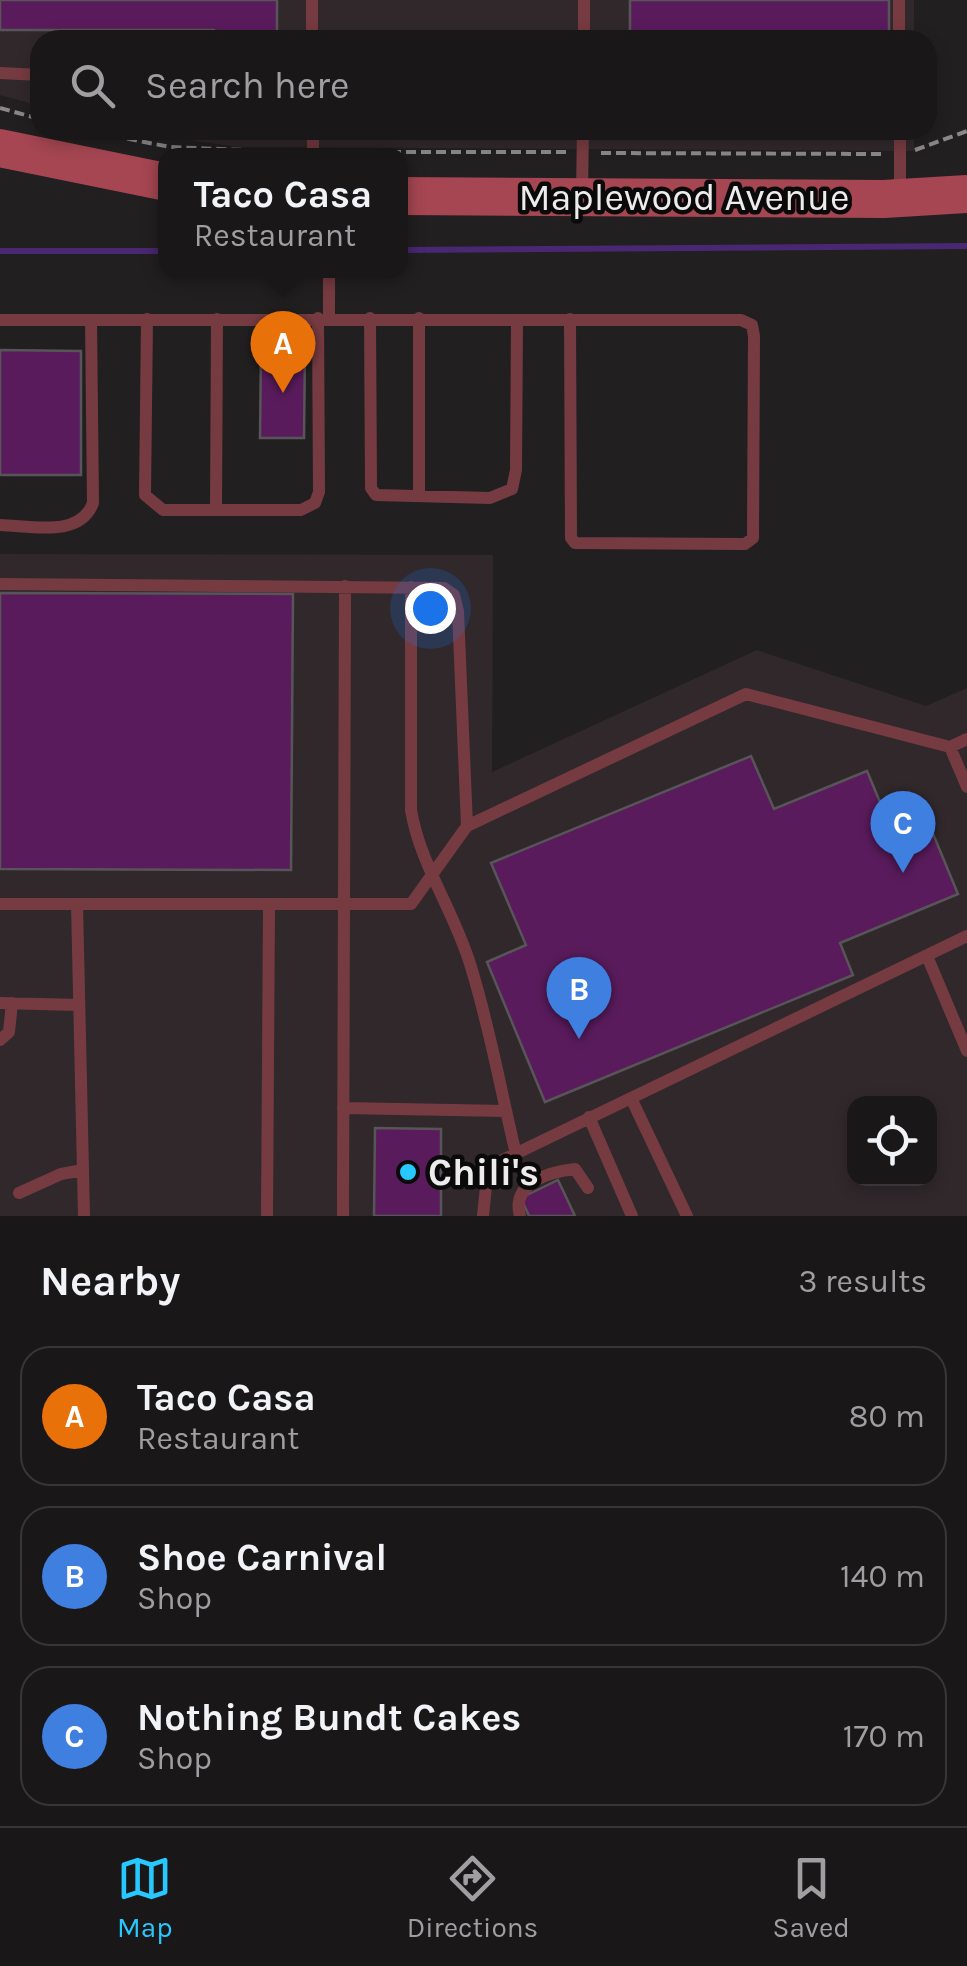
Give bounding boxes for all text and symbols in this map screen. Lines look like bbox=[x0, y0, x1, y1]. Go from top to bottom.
search box bbox=[30, 30, 937, 140]
icon: search bbox=[65, 58, 120, 113]
text: Search here bbox=[145, 63, 349, 108]
popup bbox=[158, 148, 408, 278]
text: Taco Casa bbox=[194, 172, 372, 217]
street label: Maplewood Avenue bbox=[518, 175, 850, 220]
text: Restaurant bbox=[194, 217, 356, 254]
pin: A bbox=[250, 310, 316, 393]
your location bbox=[405, 583, 456, 634]
pin: C bbox=[870, 790, 936, 873]
pin: B bbox=[546, 956, 612, 1039]
map controls bbox=[847, 1096, 937, 1186]
button: locate bbox=[847, 1096, 937, 1186]
place label: Chili's bbox=[428, 1150, 539, 1195]
marker: Chili's bbox=[397, 1161, 419, 1183]
text: Nearby bbox=[40, 1256, 180, 1306]
text: 3 results bbox=[799, 1263, 927, 1300]
text: Taco Casa bbox=[137, 1375, 316, 1420]
text: A bbox=[64, 1398, 85, 1435]
text: 80 m bbox=[849, 1398, 925, 1435]
text: Restaurant bbox=[137, 1420, 299, 1457]
text: Shoe Carnival bbox=[137, 1535, 387, 1580]
text: B bbox=[64, 1558, 85, 1595]
text: 140 m bbox=[840, 1558, 925, 1595]
text: Shop bbox=[137, 1580, 212, 1617]
text: Nothing Bundt Cakes bbox=[137, 1695, 521, 1740]
text: C bbox=[64, 1718, 85, 1755]
text: 170 m bbox=[843, 1718, 925, 1755]
text: Shop bbox=[137, 1740, 212, 1777]
tab: Map bbox=[117, 1851, 173, 1944]
tab: Directions bbox=[407, 1851, 538, 1944]
tab: Saved bbox=[772, 1851, 850, 1944]

